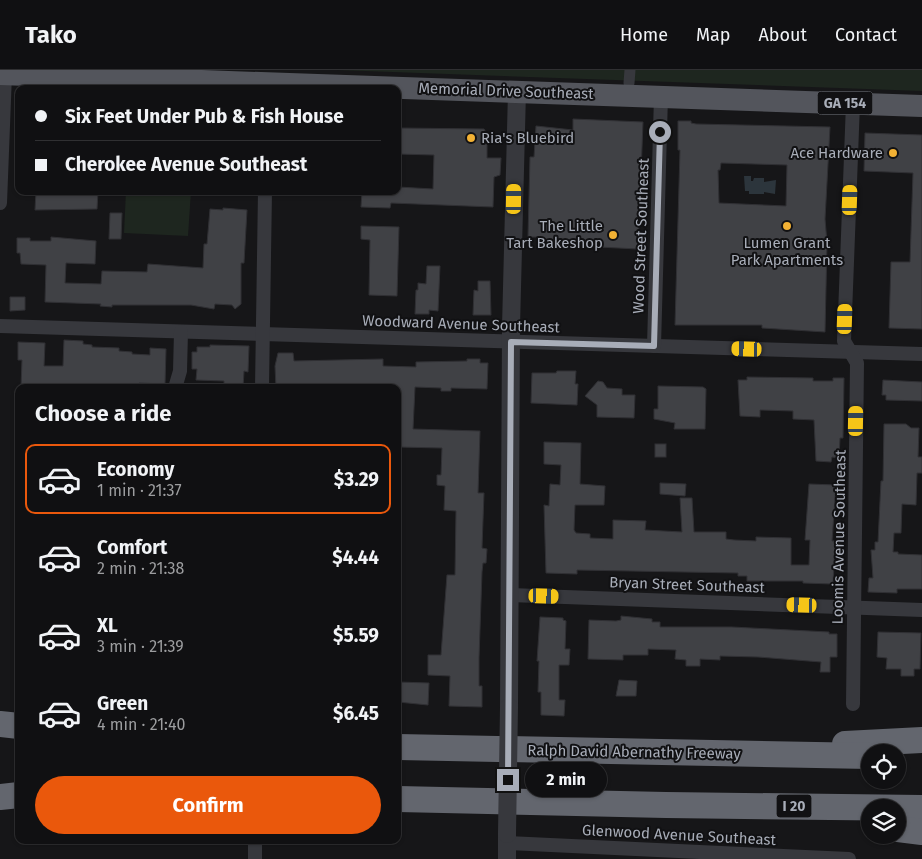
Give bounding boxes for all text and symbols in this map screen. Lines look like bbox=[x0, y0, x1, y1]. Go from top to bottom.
text: Tako bbox=[25, 21, 77, 49]
text: Home bbox=[620, 24, 668, 46]
text: Map bbox=[696, 24, 730, 46]
text: About bbox=[758, 24, 807, 46]
text: Contact bbox=[835, 24, 897, 46]
street label: Memorial Drive Southeast bbox=[418, 79, 595, 103]
road number: GA 154 bbox=[818, 92, 872, 114]
text: Six Feet Under Pub & Fish House bbox=[65, 105, 344, 128]
route start bbox=[649, 121, 671, 143]
place label: Ria's Bluebird bbox=[481, 129, 574, 147]
marker: Ria's Bluebird bbox=[465, 132, 477, 144]
place label: Ace Hardware bbox=[790, 144, 883, 162]
marker: Ace Hardware bbox=[887, 147, 899, 159]
text: Cherokee Avenue Southeast bbox=[65, 153, 307, 176]
street label: Wood Street Southeast bbox=[629, 157, 653, 314]
car bbox=[506, 184, 521, 214]
car bbox=[841, 185, 858, 215]
place label: The Little Tart Bakeshop bbox=[506, 217, 603, 252]
marker: Lumen Grant Park Apartments bbox=[781, 220, 793, 232]
marker: The Little Tart Bakeshop bbox=[607, 229, 619, 241]
place label: Lumen Grant Park Apartments bbox=[731, 234, 843, 269]
car bbox=[836, 304, 853, 334]
street label: Woodward Avenue Southeast bbox=[362, 312, 561, 336]
car bbox=[731, 341, 762, 357]
text: Choose a ride bbox=[35, 400, 171, 427]
car bbox=[848, 406, 863, 436]
street label: Loomis Avenue Southeast bbox=[828, 449, 850, 625]
icon: car bbox=[37, 457, 82, 502]
text: Economy bbox=[97, 458, 174, 481]
text: $3.29 bbox=[334, 468, 379, 491]
text: 1 min · 21:37 bbox=[97, 481, 182, 500]
icon: car bbox=[37, 535, 82, 580]
text: Comfort bbox=[97, 536, 167, 559]
text: $4.44 bbox=[332, 546, 379, 569]
text: 2 min · 21:38 bbox=[97, 559, 184, 578]
street label: Bryan Street Southeast bbox=[609, 573, 766, 597]
car bbox=[528, 588, 559, 604]
car bbox=[786, 597, 817, 613]
icon: car bbox=[37, 613, 82, 658]
text: XL bbox=[97, 614, 118, 637]
text: $5.59 bbox=[333, 624, 379, 647]
text: 3 min · 21:39 bbox=[97, 637, 184, 656]
icon: car bbox=[37, 691, 82, 736]
text: Green bbox=[97, 692, 148, 715]
text: $6.45 bbox=[333, 702, 379, 725]
text: 4 min · 21:40 bbox=[97, 715, 185, 734]
street label: Ralph David Abernathy Freeway bbox=[527, 741, 741, 763]
map controls bbox=[861, 744, 906, 844]
button: locate bbox=[861, 744, 906, 789]
callout: 2 min bbox=[526, 762, 608, 798]
route end bbox=[497, 769, 519, 791]
text: 2 min bbox=[546, 770, 586, 789]
button: Confirm bbox=[35, 776, 381, 834]
road number: I 20 bbox=[776, 794, 812, 818]
button: layers bbox=[861, 799, 906, 844]
street label: Glenwood Avenue Southeast bbox=[582, 821, 777, 849]

